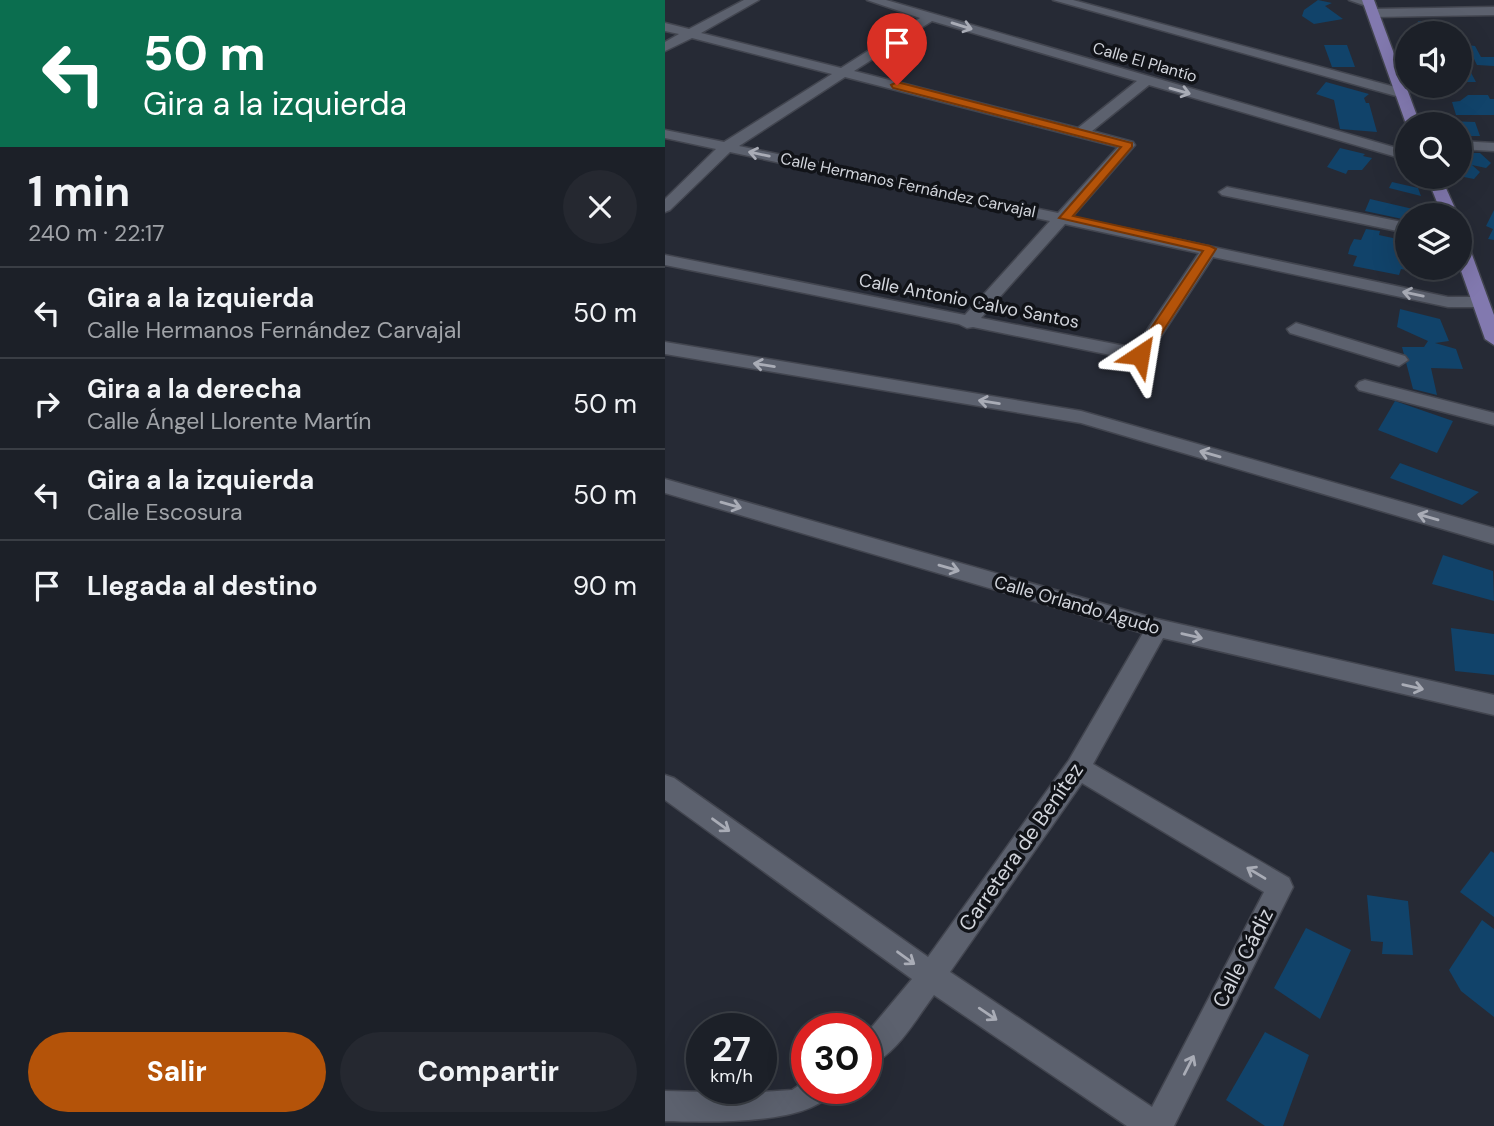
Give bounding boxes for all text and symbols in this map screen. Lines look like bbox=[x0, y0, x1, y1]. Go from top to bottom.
pin bbox=[867, 13, 927, 85]
text: 50 m bbox=[143, 21, 266, 85]
one-way arrow bbox=[950, 21, 972, 34]
map controls bbox=[1395, 21, 1472, 280]
button: sound bbox=[1395, 21, 1472, 98]
icon: arrive bbox=[878, 24, 916, 62]
icon: left bbox=[28, 28, 119, 119]
street label: Calle El Plantío bbox=[1090, 37, 1200, 87]
text: Gira a la izquierda bbox=[143, 83, 407, 125]
one-way arrow bbox=[1169, 85, 1191, 98]
button: search bbox=[1395, 112, 1472, 189]
one-way arrow bbox=[748, 146, 771, 160]
street label: Calle Hermanos Fernández Carvajal bbox=[778, 148, 1038, 222]
text: 1 min bbox=[28, 164, 130, 219]
button: close bbox=[563, 170, 637, 244]
button: layers bbox=[1395, 203, 1472, 280]
text: 240 m · 22:17 bbox=[28, 218, 165, 248]
street label: Calle Antonio Calvo Santos bbox=[857, 268, 1081, 334]
text: Gira a la izquierda bbox=[87, 281, 314, 315]
one-way arrow bbox=[1402, 287, 1425, 301]
icon: left bbox=[28, 294, 66, 332]
text: 50 m bbox=[573, 296, 637, 330]
text: Calle Hermanos Fernández Carvajal bbox=[87, 315, 461, 345]
position arrow bbox=[1103, 318, 1177, 392]
one-way arrow bbox=[754, 358, 776, 371]
text: Gira a la derecha bbox=[87, 372, 302, 406]
icon: right bbox=[28, 385, 66, 423]
text: 50 m bbox=[573, 387, 637, 421]
one-way arrow bbox=[978, 395, 1001, 408]
text: Calle Ángel Llorente Martín bbox=[87, 406, 371, 436]
one-way arrow bbox=[1199, 447, 1221, 460]
text: Gira a la izquierda bbox=[87, 463, 314, 497]
icon: left bbox=[28, 476, 66, 514]
text: 50 m bbox=[573, 478, 637, 512]
text: Calle Escosura bbox=[87, 497, 243, 527]
one-way arrow bbox=[719, 499, 741, 512]
one-way arrow bbox=[1418, 510, 1440, 523]
one-way arrow bbox=[938, 563, 960, 576]
icon: arrive bbox=[28, 567, 66, 605]
text: Llegada al destino bbox=[87, 569, 318, 603]
text: 90 m bbox=[573, 569, 637, 603]
street label: Calle Orlando Agudo bbox=[991, 570, 1163, 640]
one-way arrow bbox=[1180, 630, 1203, 644]
one-way arrow bbox=[1401, 681, 1424, 694]
street label: Carretera de Benítez bbox=[952, 757, 1090, 937]
one-way arrow bbox=[711, 818, 729, 833]
one-way arrow bbox=[1246, 866, 1267, 879]
street label: Calle Cádiz bbox=[1206, 904, 1280, 1012]
one-way arrow bbox=[896, 951, 915, 965]
one-way arrow bbox=[978, 1007, 997, 1022]
speed limit sign: 30 bbox=[791, 1013, 882, 1104]
text: 27 bbox=[712, 1026, 751, 1072]
button: Salir bbox=[28, 1032, 326, 1112]
button: Compartir bbox=[340, 1032, 637, 1112]
one-way arrow bbox=[1182, 1055, 1196, 1076]
text: km/h bbox=[710, 1064, 753, 1088]

